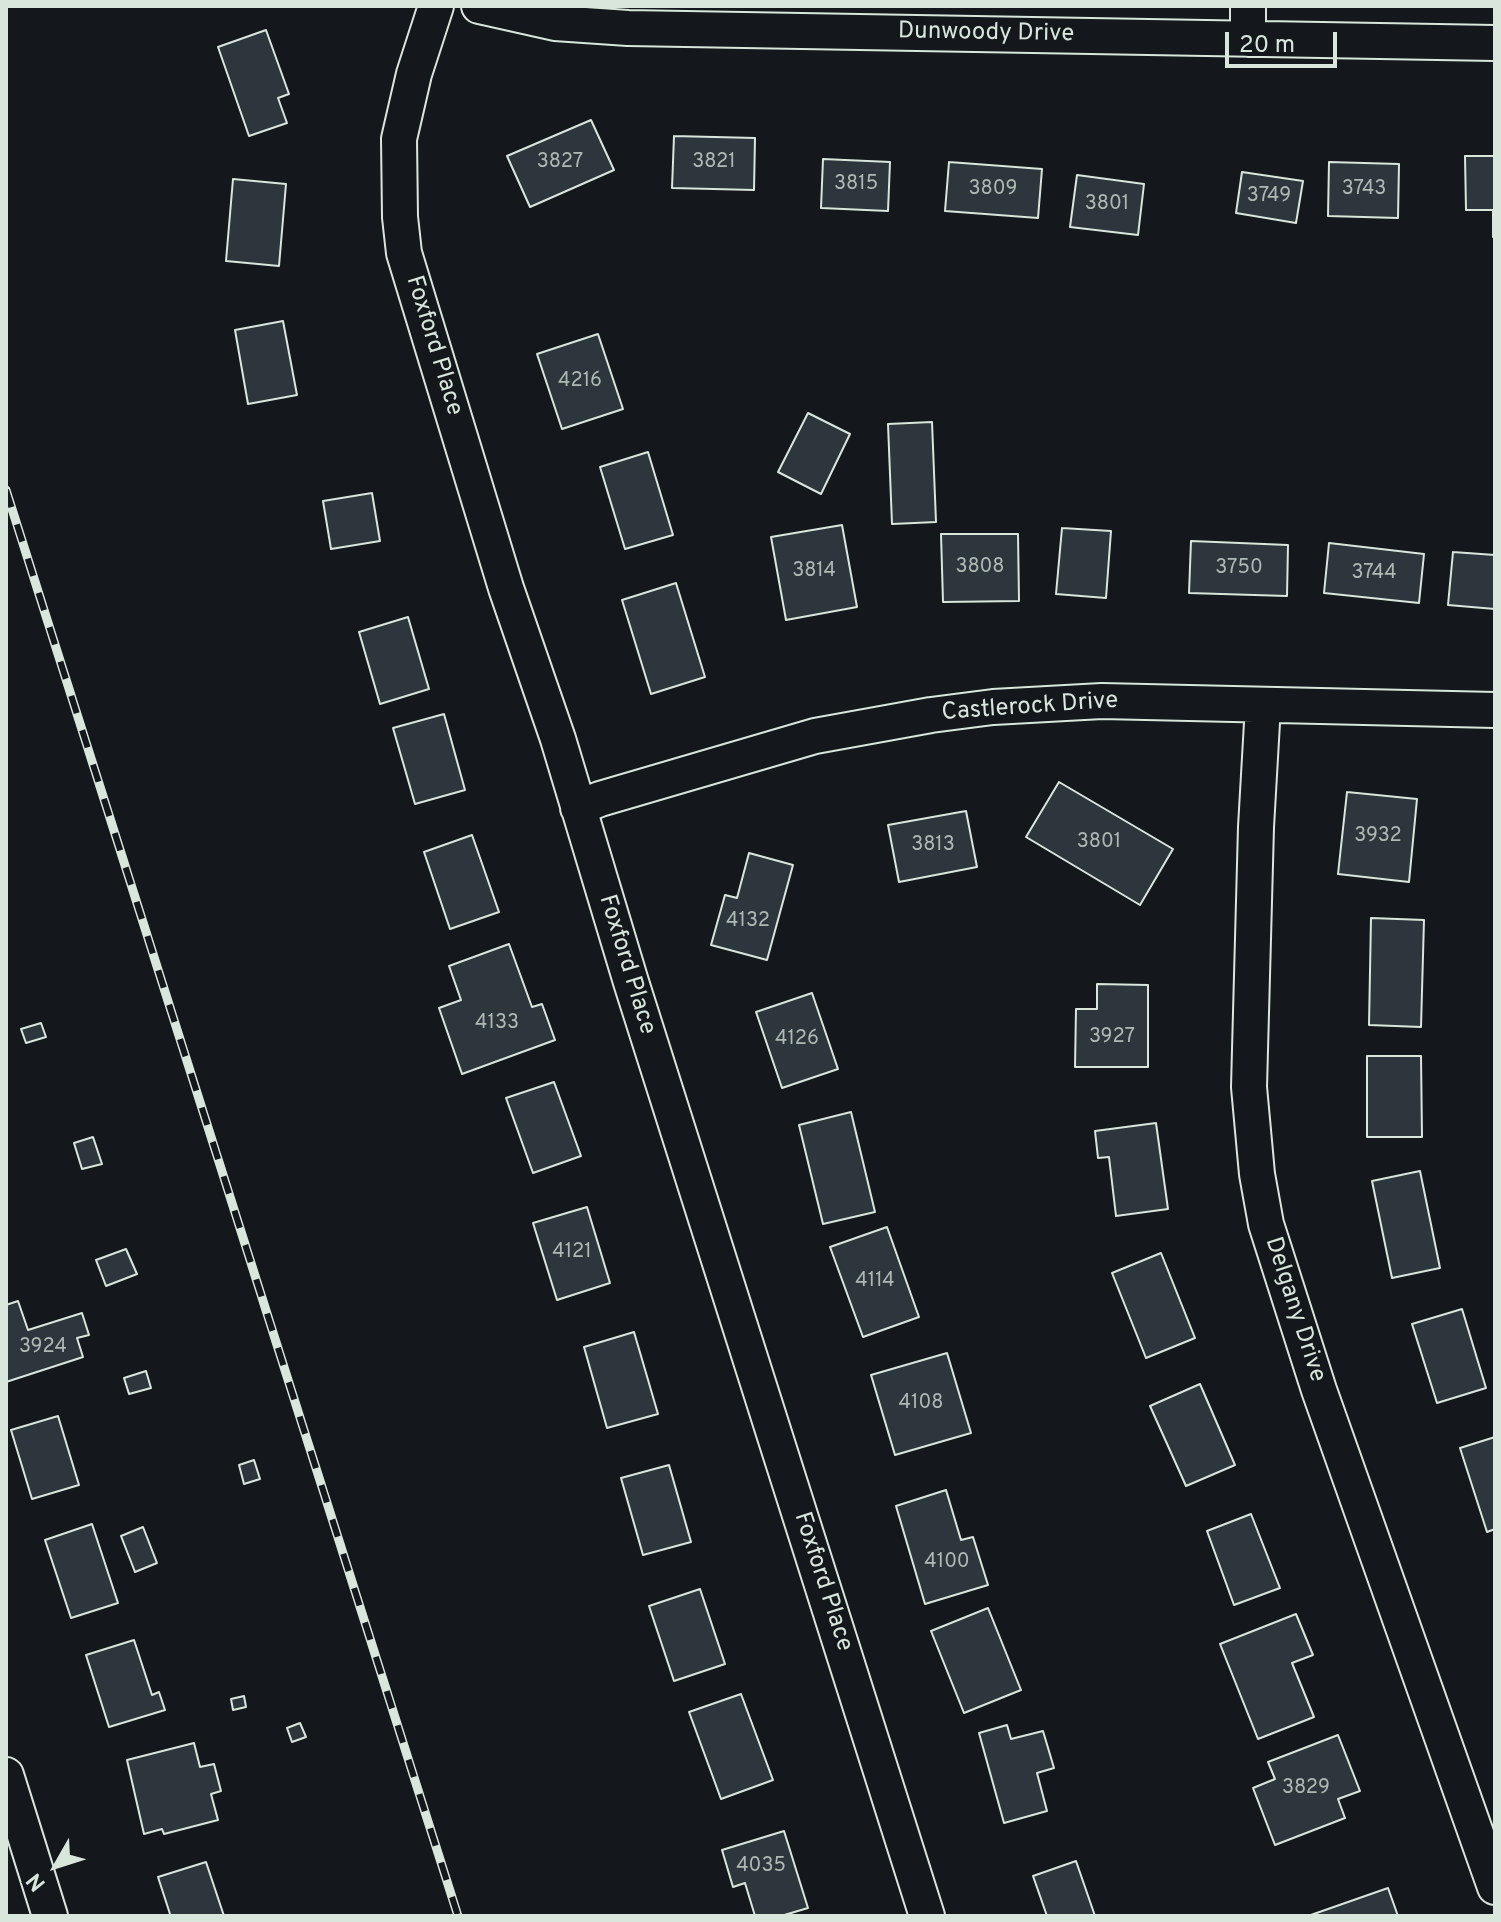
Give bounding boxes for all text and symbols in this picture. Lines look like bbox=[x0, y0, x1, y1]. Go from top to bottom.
scale bar bbox=[1229, 16, 1341, 66]
street label: Dunwoody Drive bbox=[898, 18, 1074, 50]
text: 20 m bbox=[1239, 31, 1295, 61]
house number: 3827 bbox=[537, 151, 583, 175]
house number: 3821 bbox=[692, 151, 736, 175]
house number: 3815 bbox=[834, 173, 878, 197]
house number: 3809 bbox=[969, 178, 1017, 202]
house number: 3743 bbox=[1342, 178, 1386, 202]
house number: 3749 bbox=[1247, 185, 1291, 209]
house number: 3801 bbox=[1085, 193, 1129, 217]
street label: Foxford Place bbox=[398, 273, 468, 419]
house number: 4216 bbox=[558, 370, 602, 394]
house number: 3808 bbox=[955, 556, 1005, 580]
house number: 3750 bbox=[1215, 557, 1263, 581]
house number: 3814 bbox=[792, 560, 836, 584]
house number: 3744 bbox=[1351, 562, 1397, 586]
street label: Castlerock Drive bbox=[941, 687, 1119, 729]
house number: 3932 bbox=[1354, 825, 1402, 849]
house number: 3801 bbox=[1077, 831, 1121, 855]
house number: 3813 bbox=[911, 834, 955, 858]
street label: Foxford Place bbox=[591, 892, 661, 1038]
house number: 4132 bbox=[726, 910, 770, 934]
house number: 4133 bbox=[475, 1012, 519, 1036]
house number: 3927 bbox=[1089, 1026, 1135, 1050]
house number: 4126 bbox=[775, 1028, 819, 1052]
street label: Delgany Drive bbox=[1257, 1234, 1331, 1386]
house number: 4121 bbox=[552, 1241, 592, 1265]
house number: 4114 bbox=[855, 1270, 895, 1294]
house number: 3924 bbox=[19, 1336, 67, 1360]
house number: 4108 bbox=[899, 1392, 943, 1416]
street label: Foxford Place bbox=[786, 1509, 858, 1655]
house number: 4100 bbox=[924, 1551, 970, 1575]
house number: 3829 bbox=[1282, 1777, 1330, 1801]
north arrow bbox=[16, 1826, 96, 1906]
house number: 4035 bbox=[736, 1855, 786, 1879]
text: N bbox=[22, 1867, 52, 1896]

